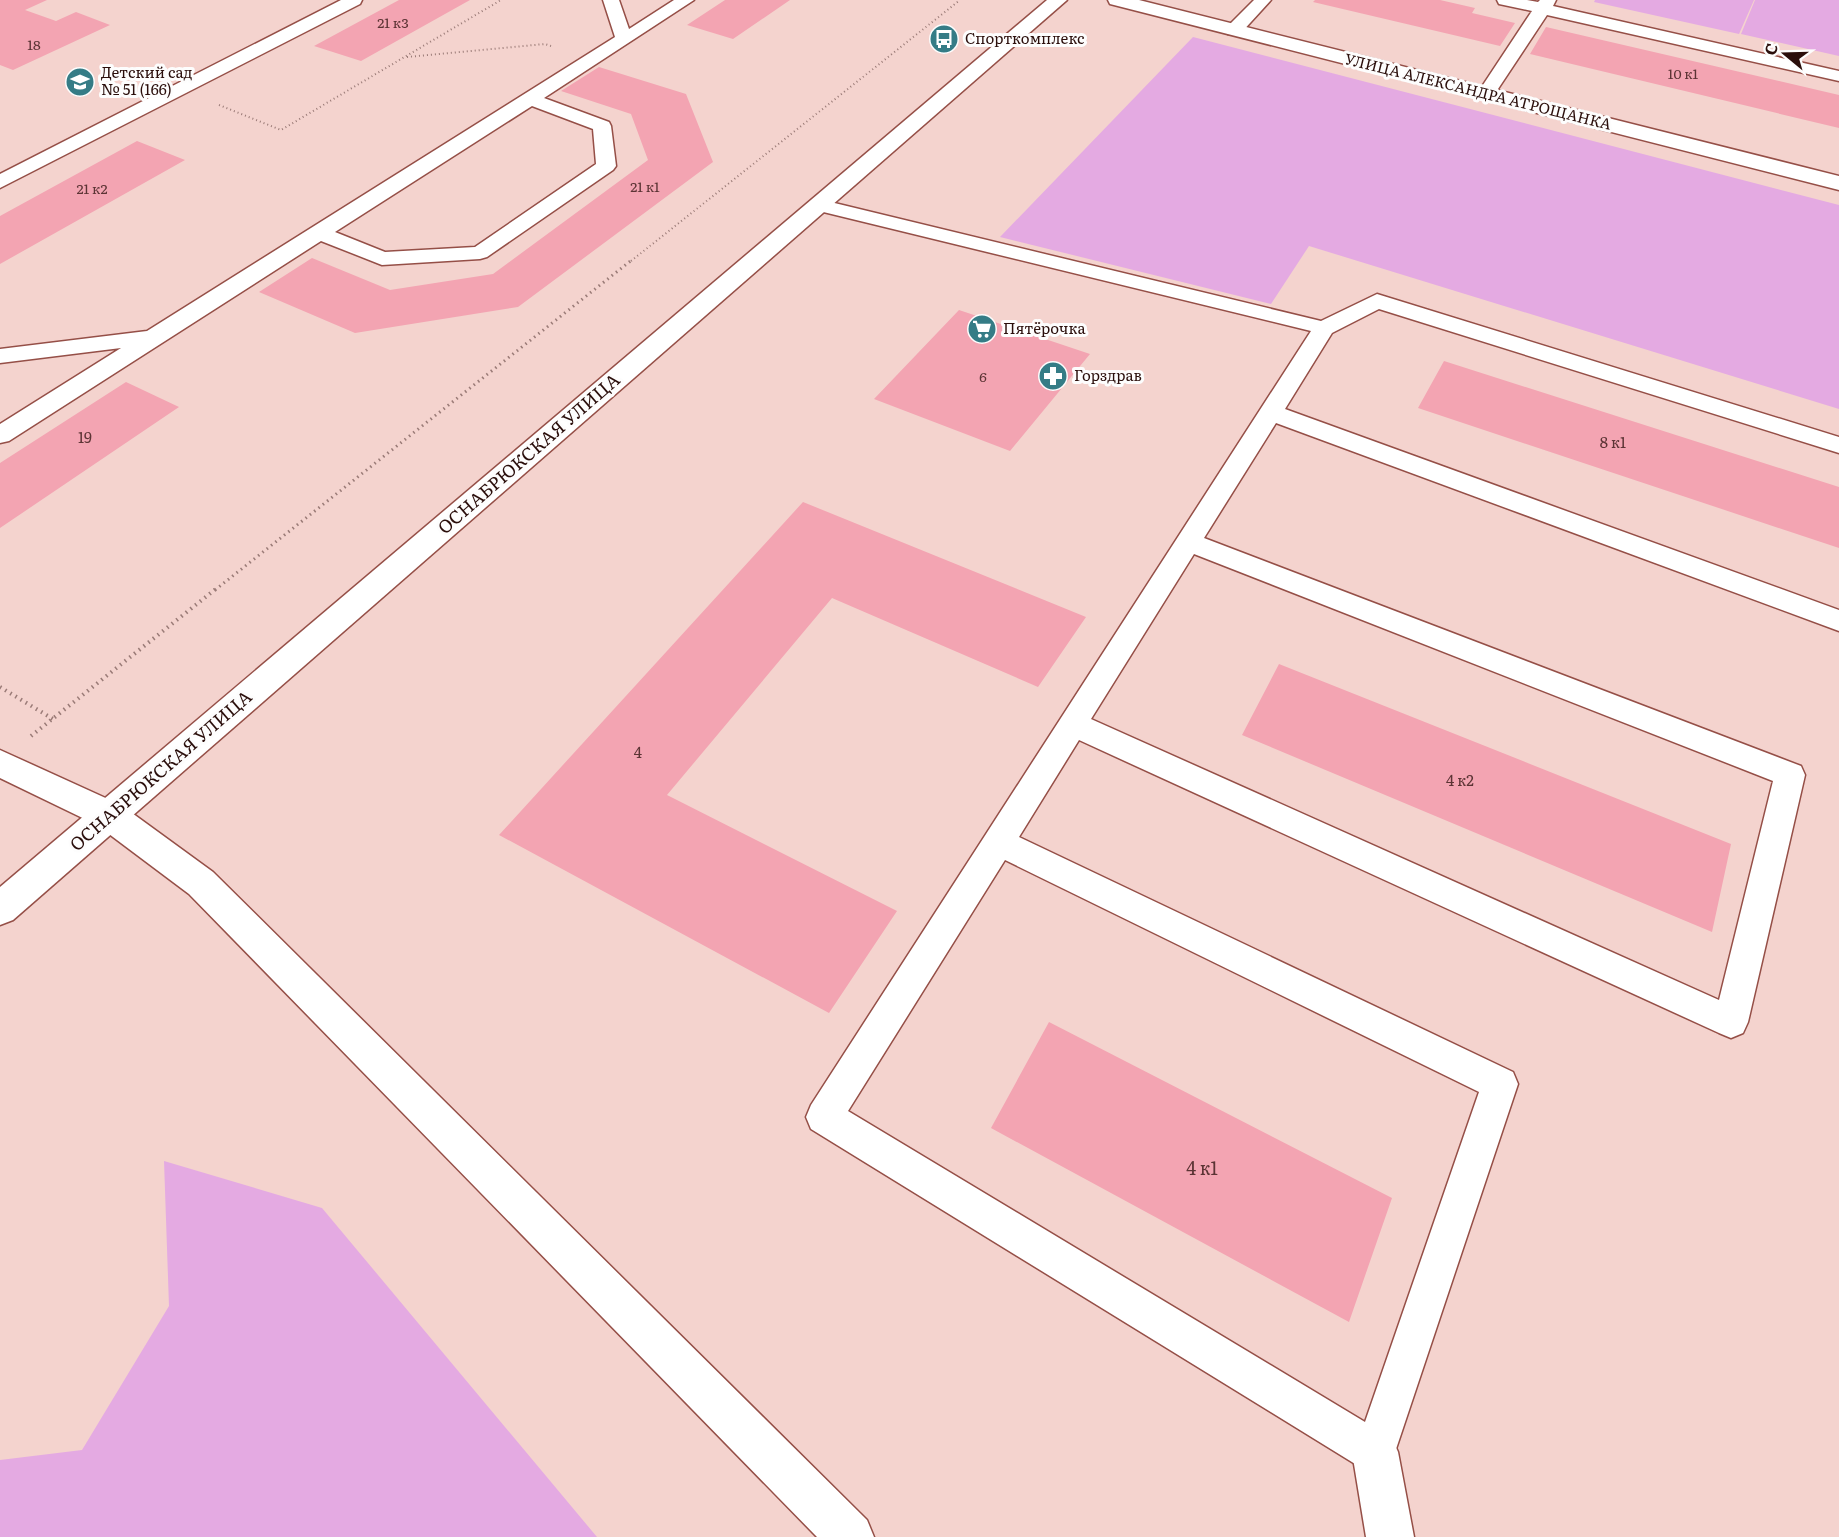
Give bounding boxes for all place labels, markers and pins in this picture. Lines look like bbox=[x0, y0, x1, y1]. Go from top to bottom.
bus stop icon: Спорткомплекс bbox=[928, 23, 960, 55]
place label: Спорткомплекс bbox=[965, 26, 1085, 49]
place label: Детский сад № 51 (166) bbox=[101, 60, 193, 100]
school or university icon: Детский сад № 51 (166) bbox=[64, 66, 96, 98]
supermarket icon: Пятёрочка bbox=[966, 313, 998, 345]
place label: Пятёрочка bbox=[1003, 316, 1087, 339]
pharmacy icon: Горздрав bbox=[1037, 360, 1069, 392]
place label: Горздрав bbox=[1074, 363, 1142, 386]

